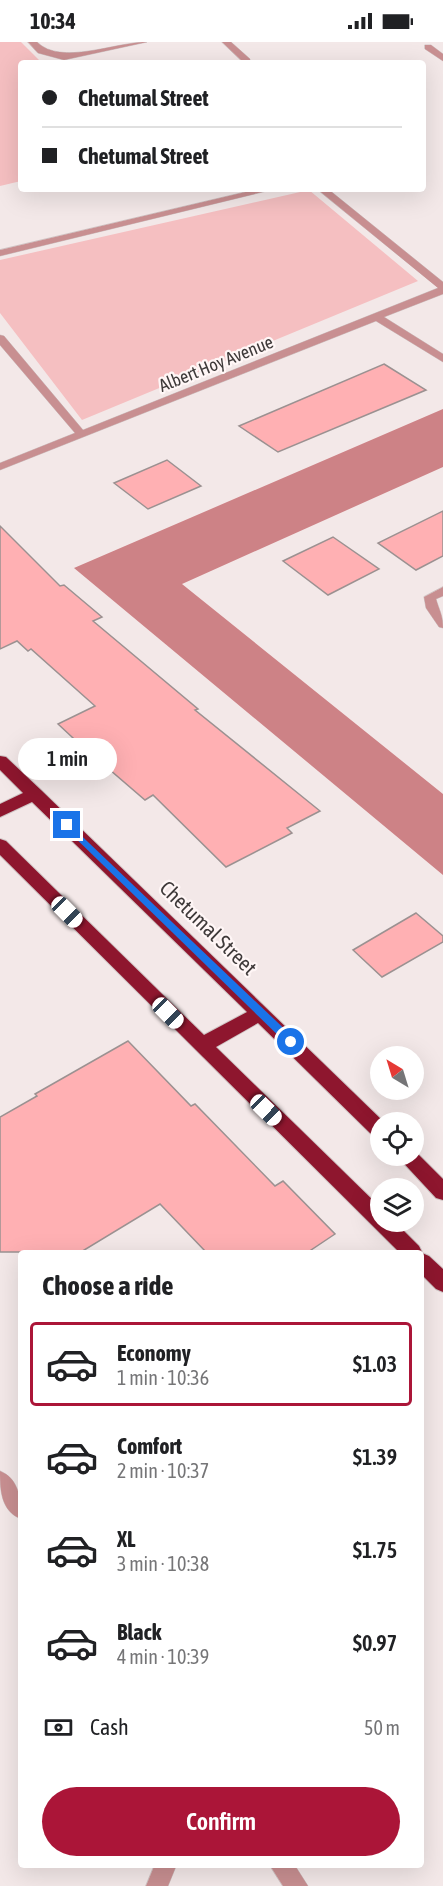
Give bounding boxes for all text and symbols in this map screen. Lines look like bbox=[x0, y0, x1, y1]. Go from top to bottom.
text: 10:34 bbox=[30, 8, 76, 34]
text: Chetumal Street bbox=[78, 85, 209, 111]
text: Chetumal Street bbox=[78, 143, 209, 169]
street label: Albert Hoy Avenue bbox=[156, 331, 276, 396]
callout: 1 min bbox=[17, 738, 116, 780]
text: 1 min bbox=[47, 747, 88, 770]
route end bbox=[53, 811, 80, 838]
street label: Chetumal Street bbox=[155, 875, 262, 979]
car bbox=[48, 893, 86, 931]
car bbox=[149, 994, 187, 1032]
route start bbox=[277, 1028, 304, 1055]
north arrow bbox=[370, 1046, 424, 1100]
map controls bbox=[370, 1046, 424, 1232]
car bbox=[247, 1091, 285, 1129]
button: locate bbox=[370, 1112, 424, 1166]
button: layers bbox=[370, 1178, 424, 1232]
text: Choose a ride bbox=[42, 1270, 174, 1301]
icon: car bbox=[45, 1337, 99, 1391]
text: Economy bbox=[117, 1340, 191, 1366]
text: $1.03 bbox=[353, 1351, 397, 1377]
text: 1 min · 10:36 bbox=[117, 1366, 209, 1389]
icon: car bbox=[45, 1430, 99, 1484]
text: Comfort bbox=[117, 1433, 182, 1459]
text: $1.39 bbox=[353, 1444, 397, 1470]
text: 2 min · 10:37 bbox=[117, 1459, 209, 1482]
icon: car bbox=[45, 1523, 99, 1577]
text: XL bbox=[117, 1526, 135, 1552]
text: $1.75 bbox=[353, 1537, 397, 1563]
text: 3 min · 10:38 bbox=[117, 1552, 209, 1575]
icon: car bbox=[45, 1616, 99, 1670]
text: Black bbox=[117, 1619, 161, 1645]
text: $0.97 bbox=[353, 1630, 397, 1656]
text: 4 min · 10:39 bbox=[117, 1645, 209, 1668]
icon: cash bbox=[42, 1711, 75, 1744]
text: Cash bbox=[90, 1714, 129, 1740]
text: 50 m bbox=[364, 1716, 400, 1739]
button: Confirm bbox=[42, 1787, 400, 1856]

